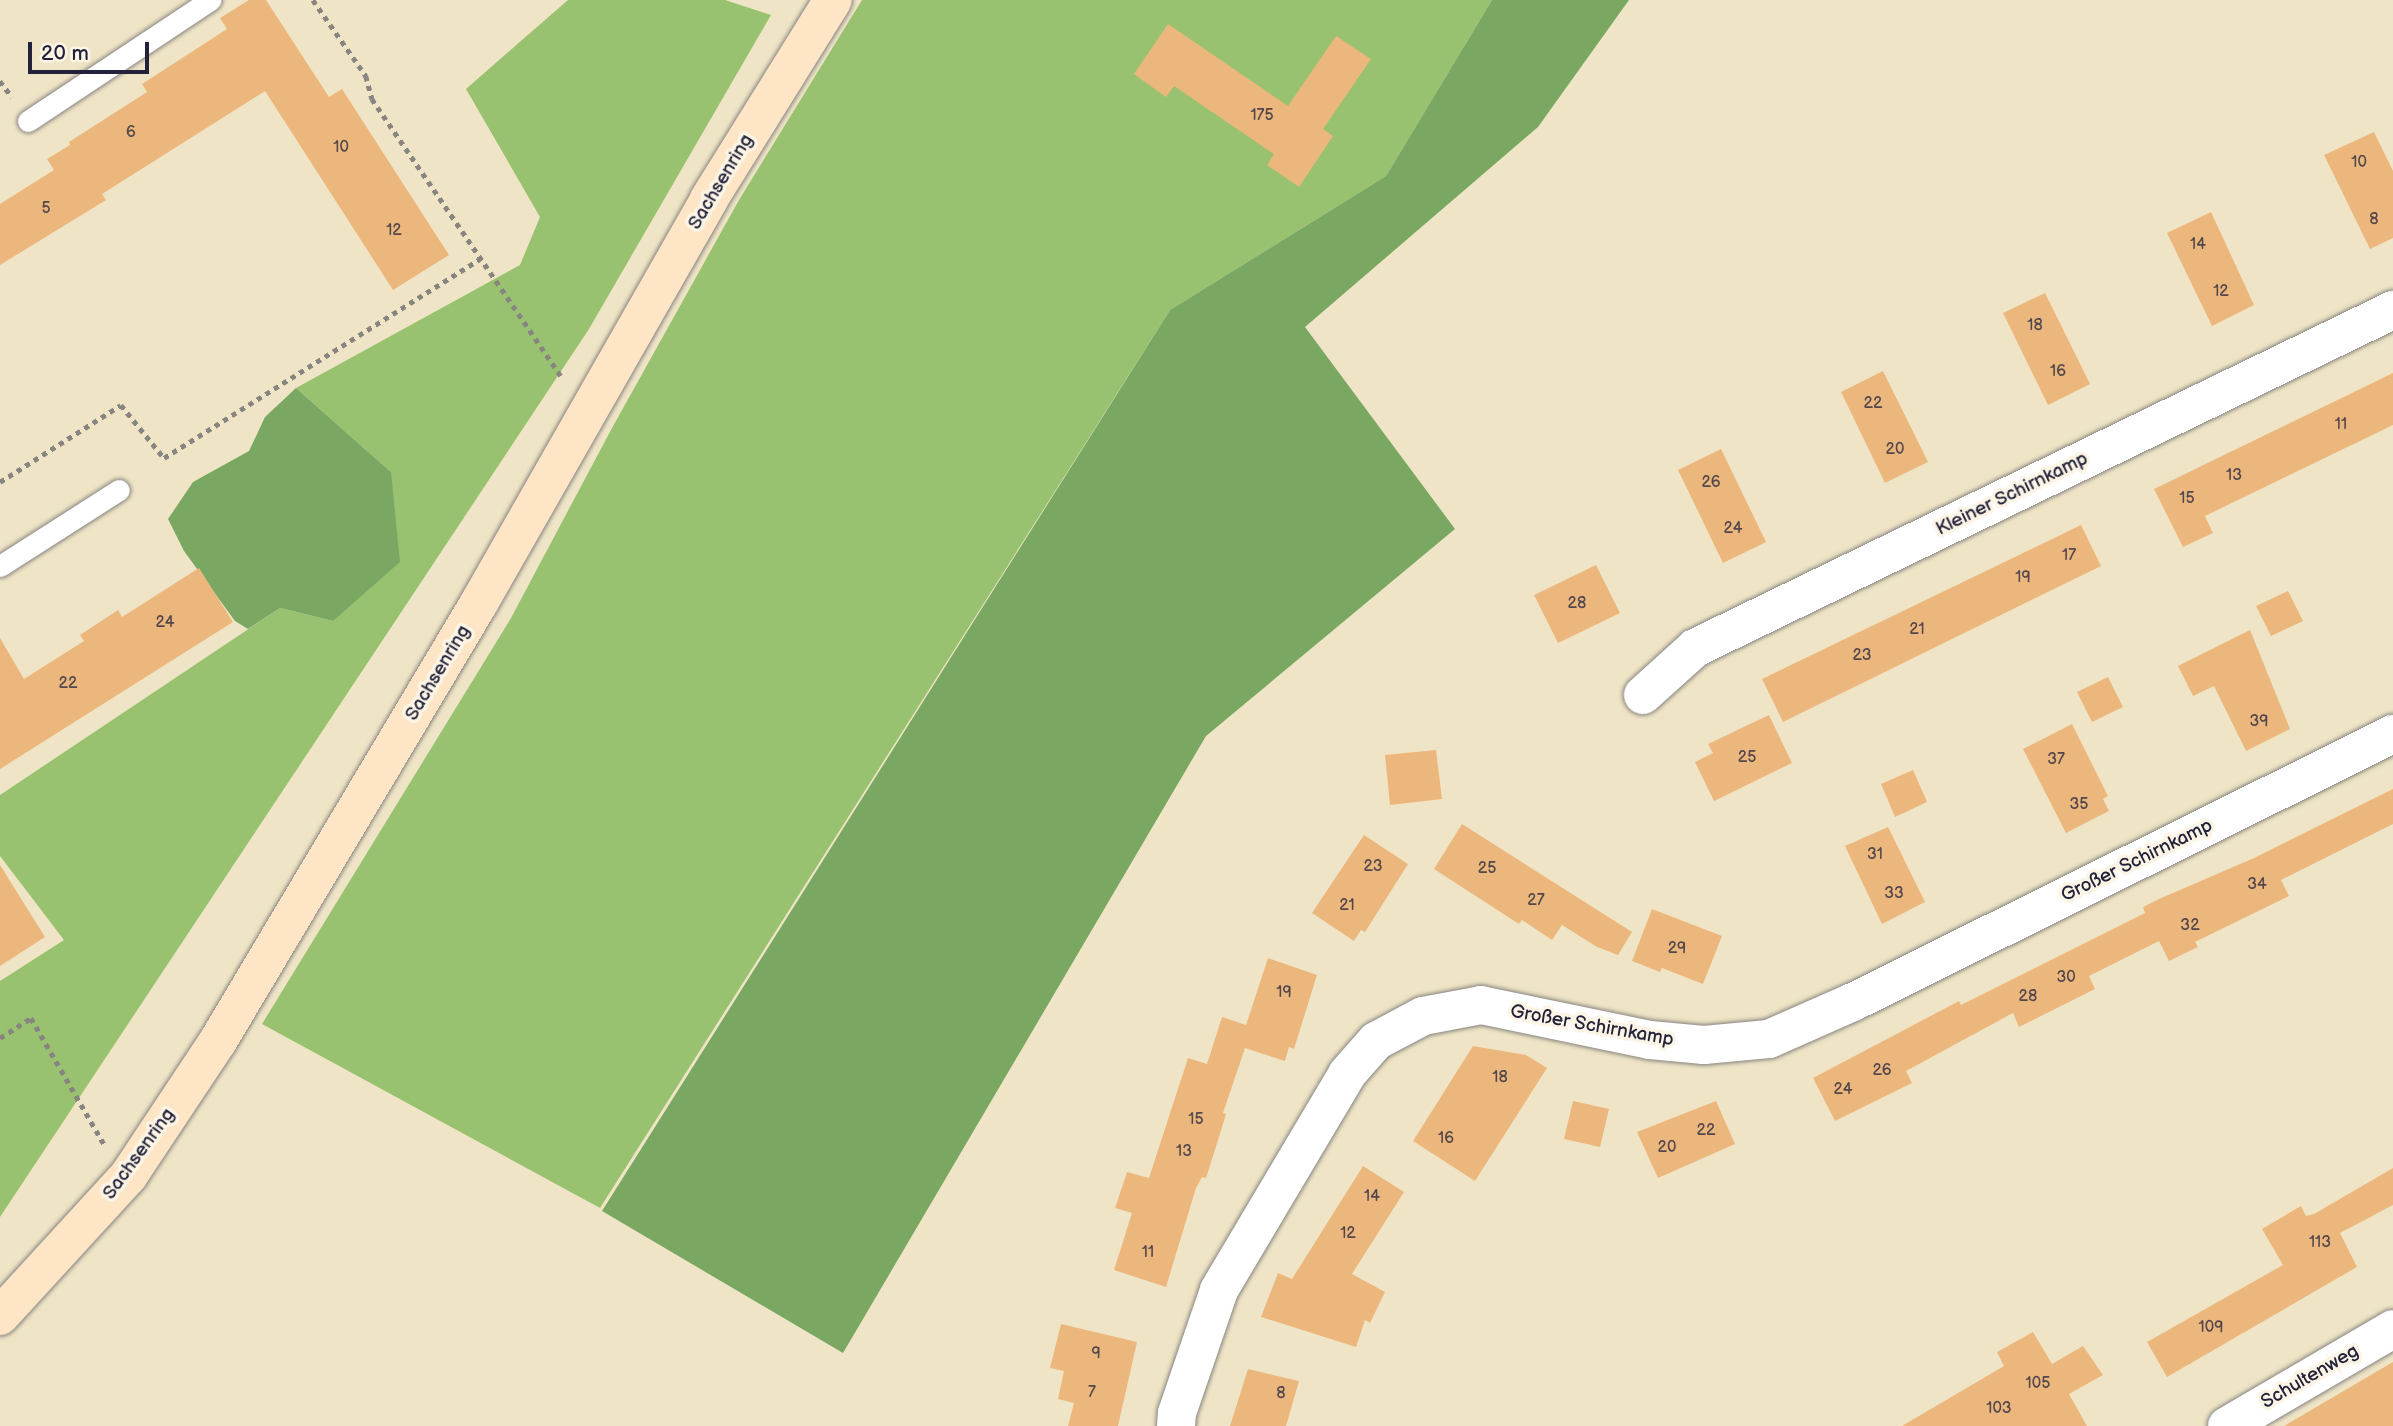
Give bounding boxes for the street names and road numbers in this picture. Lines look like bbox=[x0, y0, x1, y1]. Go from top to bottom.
street label: Sachsenring bbox=[684, 130, 758, 234]
street label: Kleiner Schirnkamp bbox=[1932, 447, 2092, 541]
street label: Sachsenring bbox=[401, 621, 475, 725]
street label: Großer Schirnkamp bbox=[2057, 814, 2217, 908]
street label: Großer Schirnkamp bbox=[1508, 1000, 1676, 1052]
street label: Sachsenring bbox=[98, 1104, 180, 1204]
street label: Schultenweg bbox=[2257, 1340, 2363, 1414]

